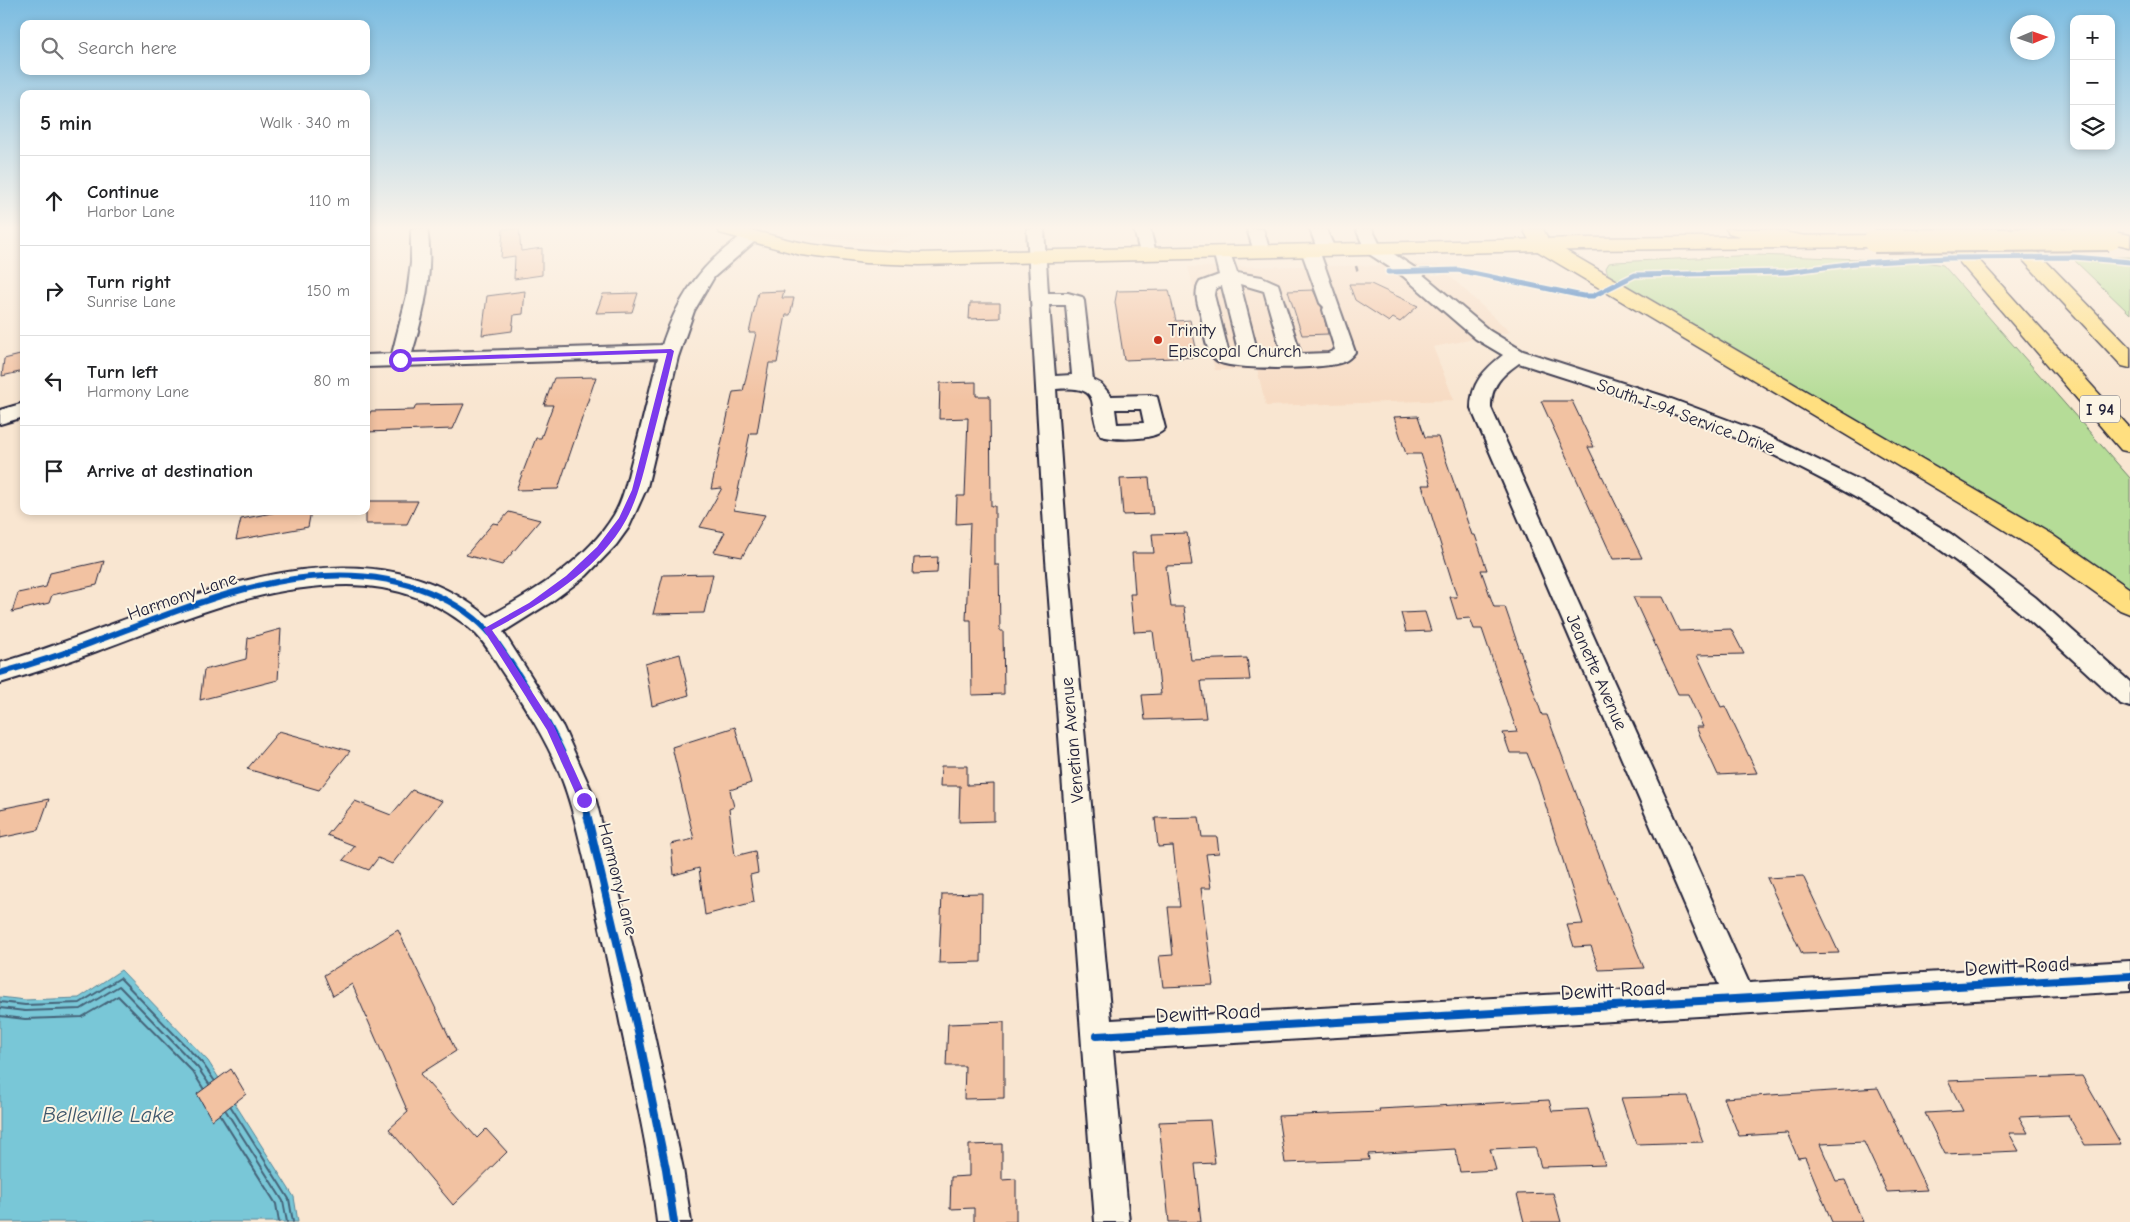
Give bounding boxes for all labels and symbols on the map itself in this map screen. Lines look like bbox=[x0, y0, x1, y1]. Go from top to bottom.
north arrow bbox=[2010, 15, 2055, 60]
place label: Trinity Episcopal Church bbox=[1168, 320, 1302, 362]
marker: Trinity Episcopal Church bbox=[1152, 334, 1164, 346]
route start bbox=[389, 349, 412, 372]
street label: South I-94 Service Drive bbox=[1594, 374, 1778, 459]
road number: I 94 bbox=[2080, 396, 2120, 422]
street label: Harmony Lane bbox=[124, 568, 240, 625]
street label: Jeanette Avenue bbox=[1562, 611, 1632, 734]
street label: Venetian Avenue bbox=[1057, 676, 1088, 804]
route end bbox=[573, 789, 596, 812]
street label: Harmony Lane bbox=[593, 821, 642, 937]
street label: Dewitt Road bbox=[1964, 951, 2070, 981]
street label: Dewitt Road bbox=[1560, 975, 1666, 1005]
street label: Dewitt Road bbox=[1155, 998, 1261, 1028]
water label: Belleville Lake bbox=[42, 1102, 174, 1128]

